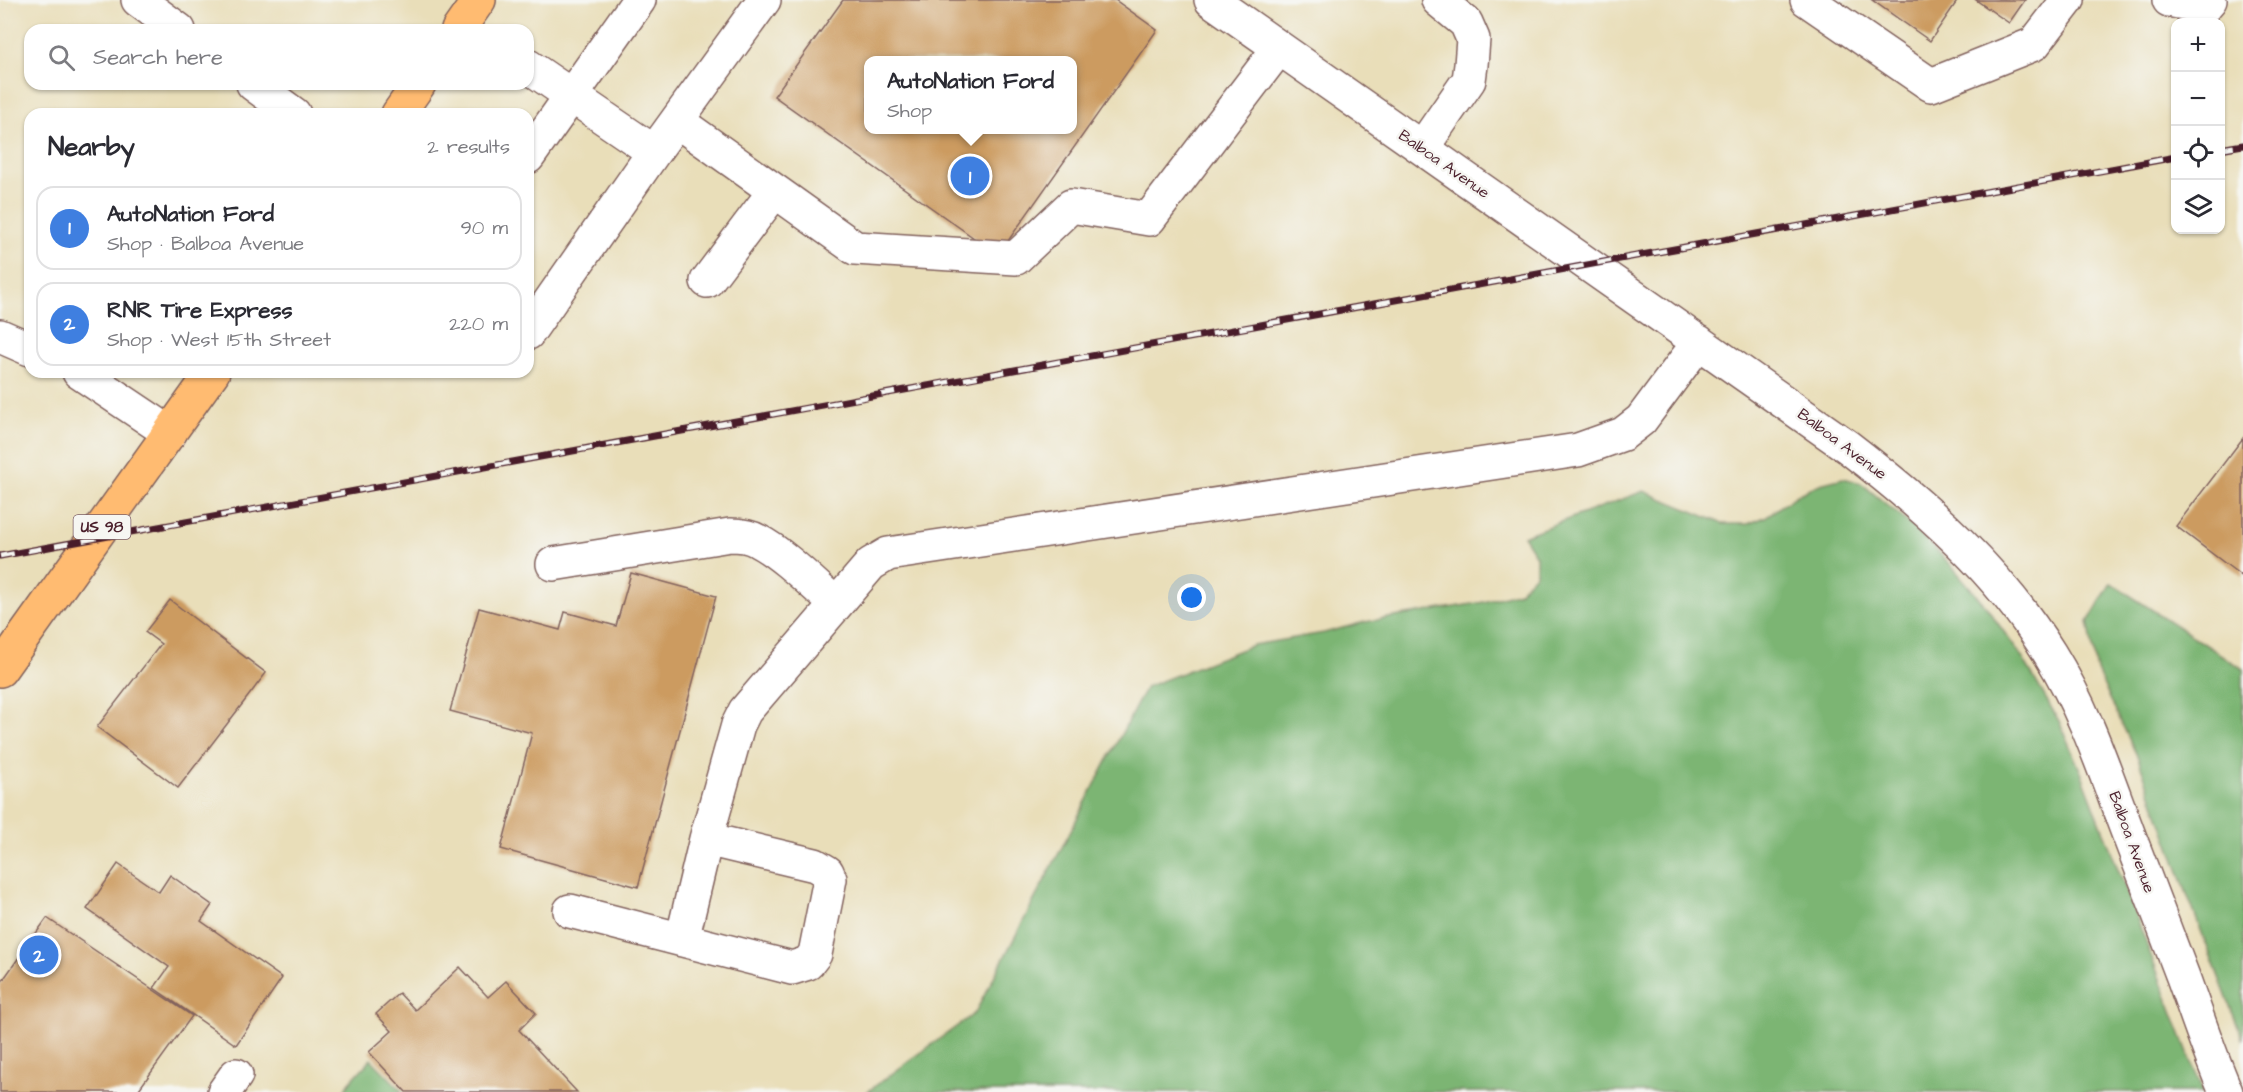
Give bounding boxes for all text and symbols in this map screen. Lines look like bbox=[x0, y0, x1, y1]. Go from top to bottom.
map controls bbox=[2171, 18, 2225, 234]
button: + bbox=[2171, 18, 2225, 72]
search box bbox=[24, 24, 534, 90]
icon: search bbox=[45, 41, 78, 74]
text: Search here bbox=[93, 42, 223, 73]
popup bbox=[864, 56, 1077, 134]
text: AutoNation Ford bbox=[887, 66, 1054, 97]
button: − bbox=[2171, 72, 2225, 126]
text: Shop bbox=[887, 97, 932, 125]
street label: Balboa Avenue bbox=[1394, 124, 1494, 204]
button: locate bbox=[2171, 126, 2225, 180]
text: Nearby bbox=[48, 129, 135, 165]
text: 2 results bbox=[427, 133, 510, 161]
pin: 1 bbox=[950, 154, 990, 198]
button: layers bbox=[2171, 180, 2225, 234]
text: AutoNation Ford bbox=[107, 199, 274, 230]
text: 1 bbox=[68, 214, 71, 242]
text: 90 m bbox=[460, 214, 508, 242]
text: Shop · Balboa Avenue bbox=[107, 230, 304, 258]
text: RNR Tire Express bbox=[107, 295, 293, 326]
text: 2 bbox=[64, 310, 75, 338]
text: 220 m bbox=[449, 310, 508, 338]
text: Shop · West 15th Street bbox=[107, 326, 331, 354]
street label: Balboa Avenue bbox=[1793, 403, 1891, 485]
road number: US 98 bbox=[74, 515, 130, 539]
your location bbox=[1177, 583, 1206, 612]
street label: Balboa Avenue bbox=[2103, 788, 2161, 896]
pin: 2 bbox=[20, 932, 58, 978]

